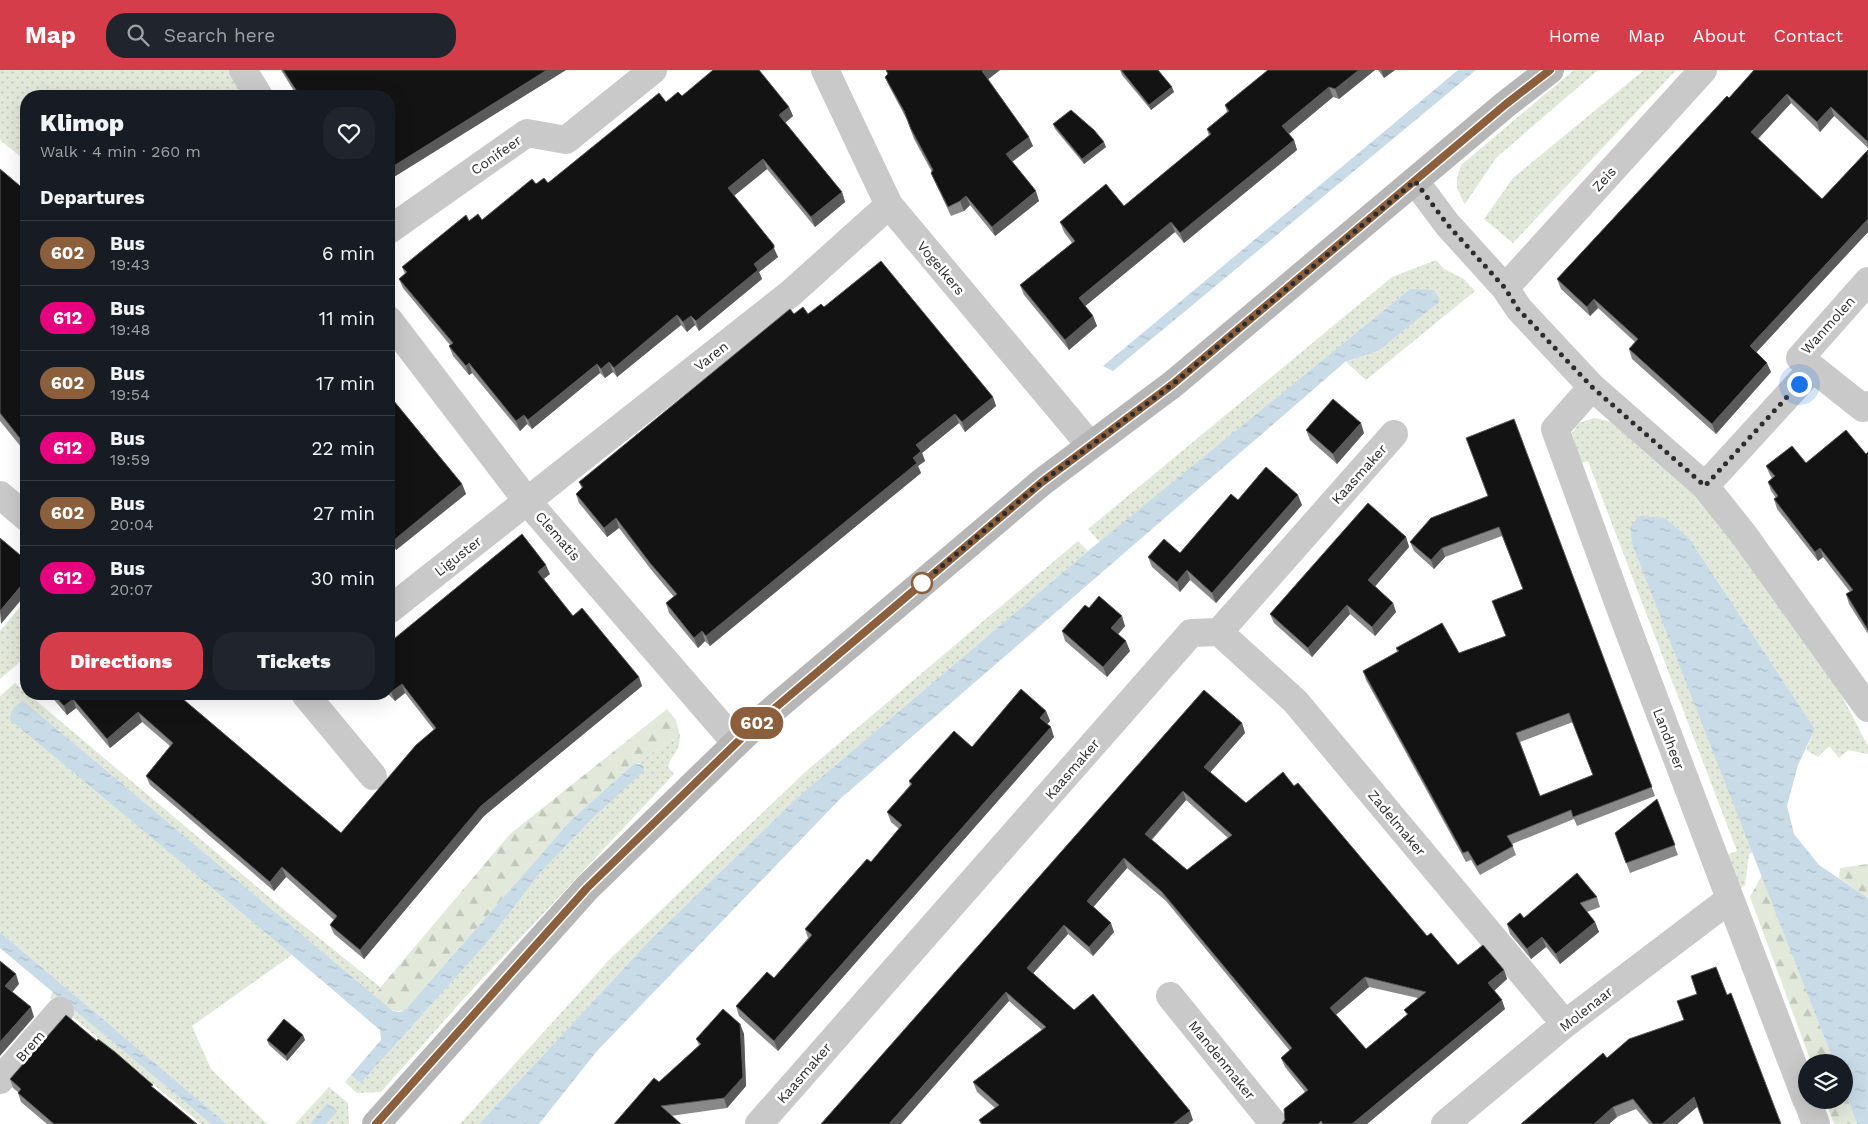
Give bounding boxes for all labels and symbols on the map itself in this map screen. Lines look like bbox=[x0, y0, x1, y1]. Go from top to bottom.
street label: Conifeer bbox=[468, 132, 524, 178]
street label: Zeis bbox=[1589, 163, 1619, 195]
street label: Vogelkers bbox=[914, 238, 968, 298]
street label: Wanmolen bbox=[1798, 293, 1858, 357]
street label: Varen bbox=[691, 338, 731, 374]
your location bbox=[1787, 372, 1812, 397]
street label: Kaasmaker bbox=[1328, 441, 1390, 507]
street label: Clematis bbox=[532, 508, 584, 564]
street label: Liguster bbox=[431, 533, 485, 579]
unlabelled marker bbox=[911, 572, 933, 594]
street label: Landheer bbox=[1650, 706, 1688, 772]
line badge: 602 bbox=[728, 707, 786, 739]
street label: Kaasmaker bbox=[1041, 735, 1103, 803]
street label: Zadelmaker bbox=[1365, 787, 1429, 859]
street label: Molenaar bbox=[1556, 983, 1616, 1035]
street label: Mandenmaker bbox=[1185, 1017, 1259, 1103]
street label: Brem bbox=[12, 1027, 48, 1065]
street label: Kaasmaker bbox=[773, 1039, 835, 1107]

